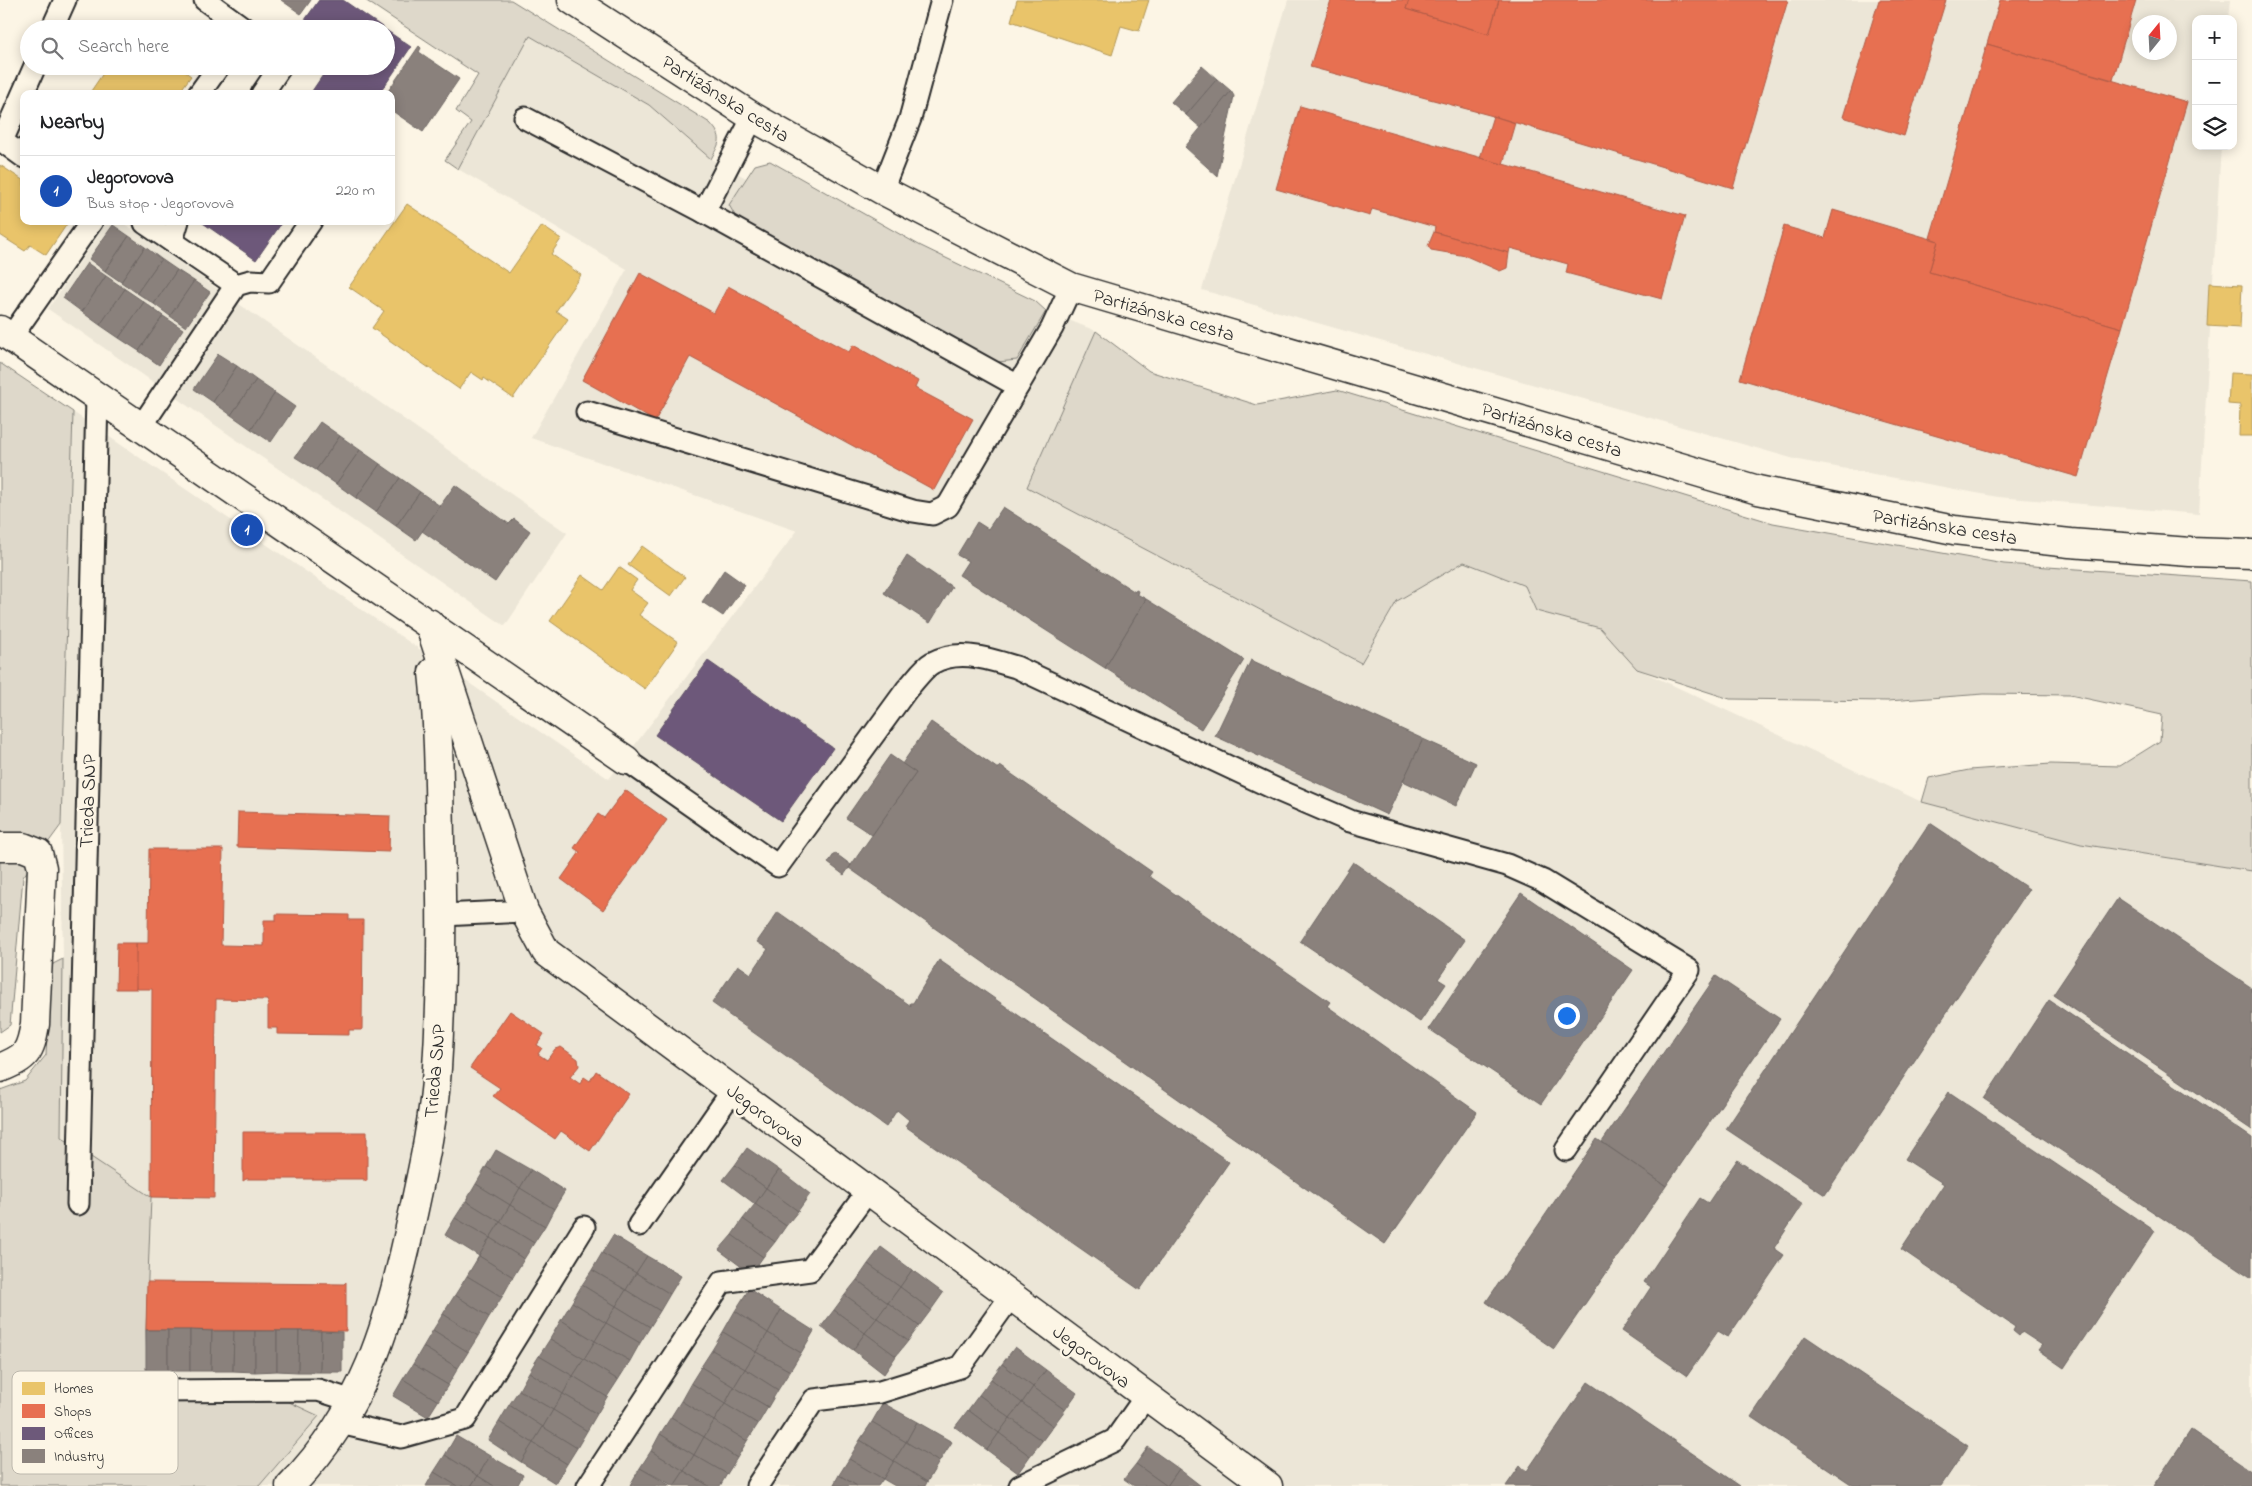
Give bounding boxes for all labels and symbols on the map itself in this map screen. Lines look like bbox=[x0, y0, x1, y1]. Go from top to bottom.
north arrow bbox=[2132, 15, 2177, 60]
street label: Partizánska cesta bbox=[655, 49, 794, 151]
street label: Partizánska cesta bbox=[1089, 282, 1238, 351]
street label: Partizánska cesta bbox=[1477, 396, 1625, 467]
street label: Partizánska cesta bbox=[1870, 503, 2019, 554]
pin: 1 bbox=[231, 511, 263, 549]
street label: Trieda SNP bbox=[73, 753, 106, 849]
your location bbox=[1554, 1003, 1580, 1029]
street label: Trieda SNP bbox=[418, 1023, 455, 1119]
street label: Jegorovova bbox=[719, 1078, 810, 1157]
street label: Jegorovova bbox=[1045, 1319, 1136, 1398]
legend bbox=[12, 1371, 178, 1474]
text: Homes bbox=[54, 1379, 94, 1400]
text: Shops bbox=[54, 1402, 92, 1423]
text: Offices bbox=[54, 1424, 94, 1445]
text: Industry bbox=[54, 1447, 104, 1469]

